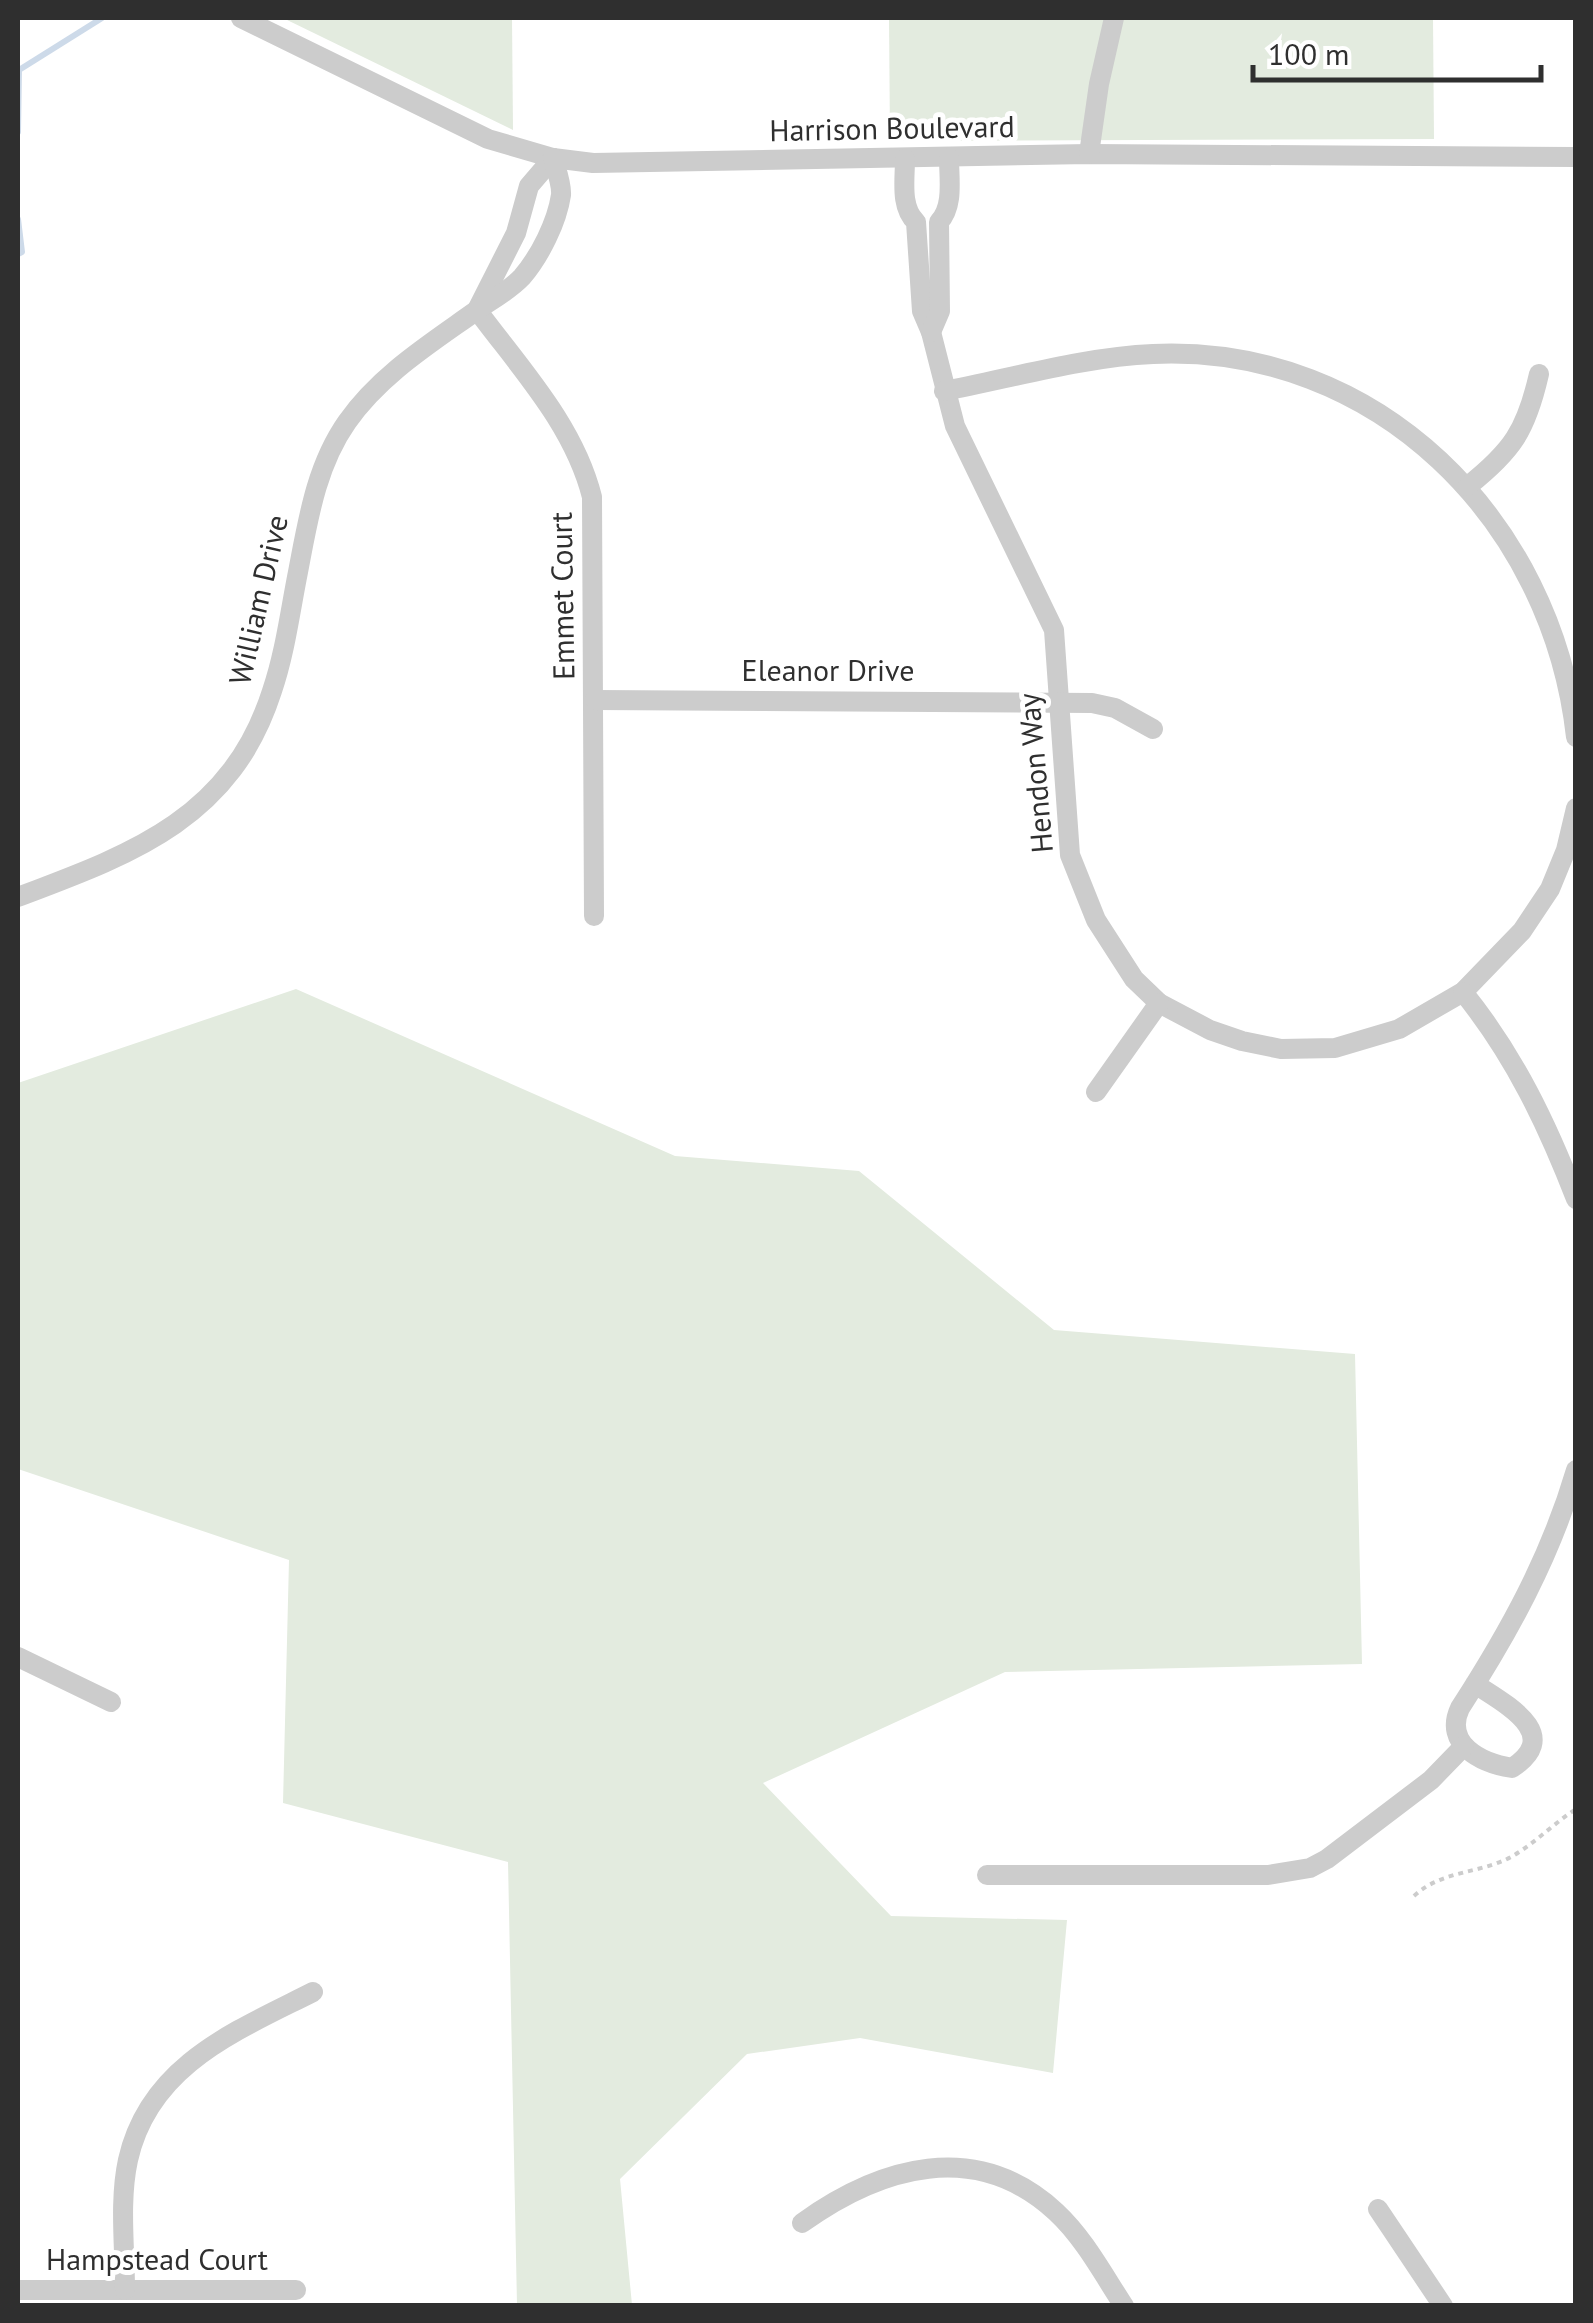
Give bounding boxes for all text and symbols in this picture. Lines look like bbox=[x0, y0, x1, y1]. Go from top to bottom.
scale bar bbox=[1253, 20, 1540, 82]
text: 100 m bbox=[1268, 34, 1349, 73]
street label: Harrison Boulevard bbox=[769, 106, 1015, 149]
street label: William Drive bbox=[219, 511, 296, 688]
street label: Emmet Court bbox=[541, 512, 582, 680]
street label: Eleanor Drive bbox=[742, 650, 914, 689]
street label: Hendon Way bbox=[1008, 692, 1061, 855]
street label: Hampstead Court bbox=[46, 2239, 268, 2278]

